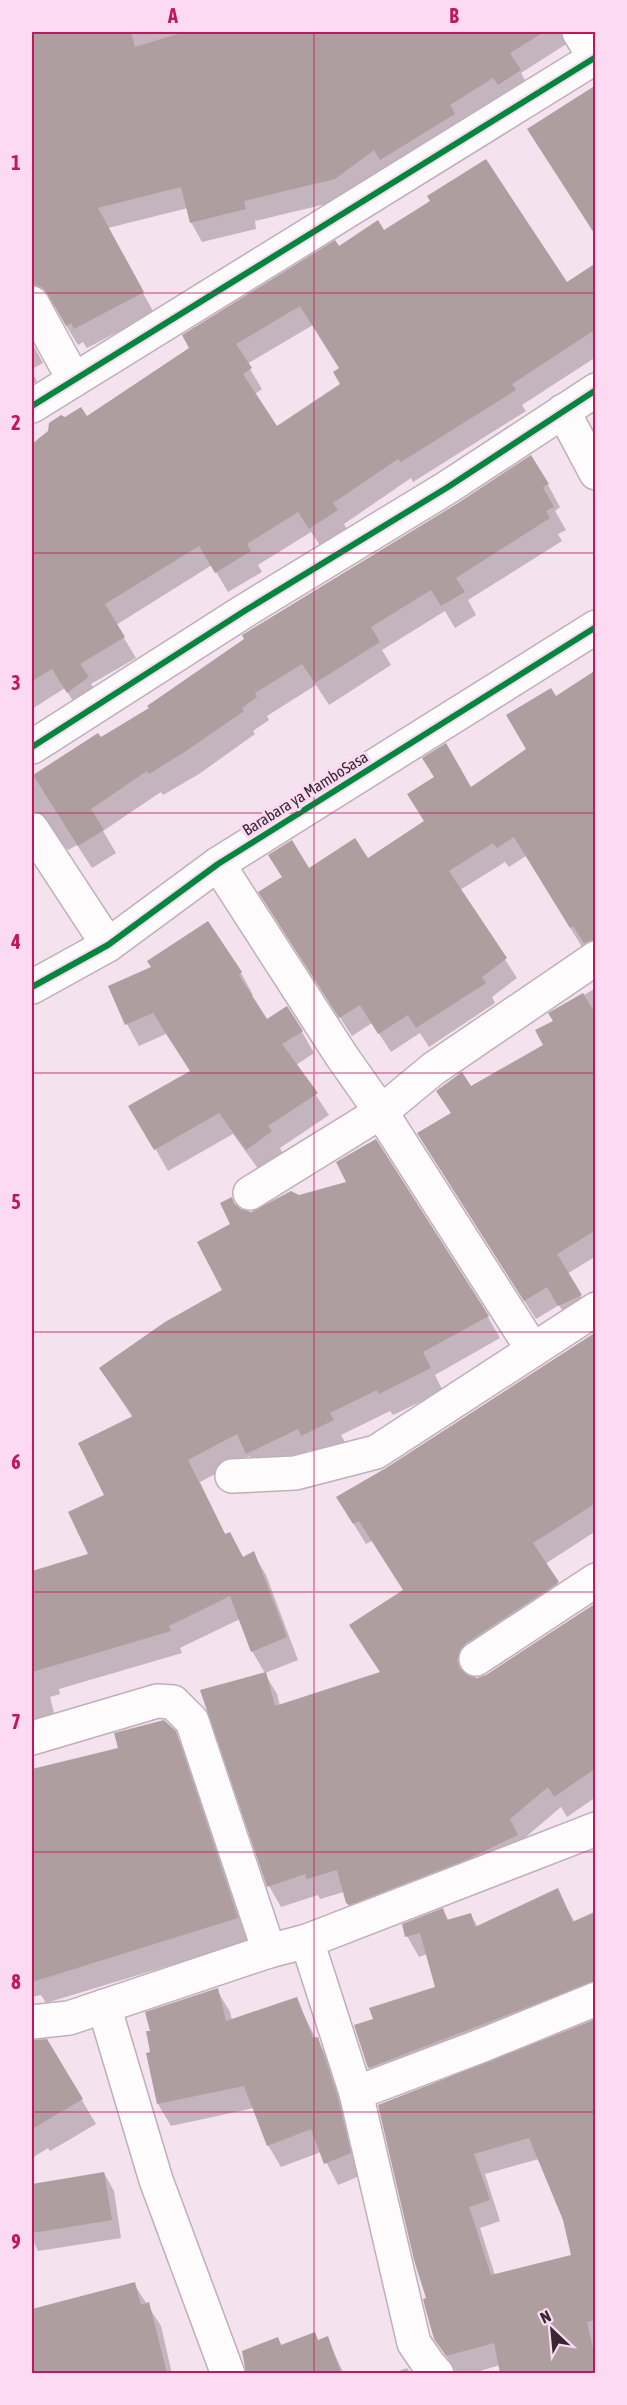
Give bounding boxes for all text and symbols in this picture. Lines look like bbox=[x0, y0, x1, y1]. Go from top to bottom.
text: A bbox=[167, 4, 178, 27]
text: B bbox=[449, 4, 459, 27]
text: 1 bbox=[11, 151, 21, 174]
text: 2 bbox=[11, 411, 21, 434]
text: 3 bbox=[11, 671, 21, 694]
street label: Barabara ya MamboSasa bbox=[239, 747, 371, 840]
text: 4 bbox=[10, 930, 21, 953]
text: 5 bbox=[11, 1190, 21, 1213]
text: 6 bbox=[11, 1450, 21, 1473]
text: 7 bbox=[11, 1710, 21, 1733]
text: 8 bbox=[11, 1970, 21, 1993]
text: 9 bbox=[11, 2230, 21, 2253]
north arrow bbox=[522, 2300, 582, 2360]
text: N bbox=[537, 2306, 554, 2327]

